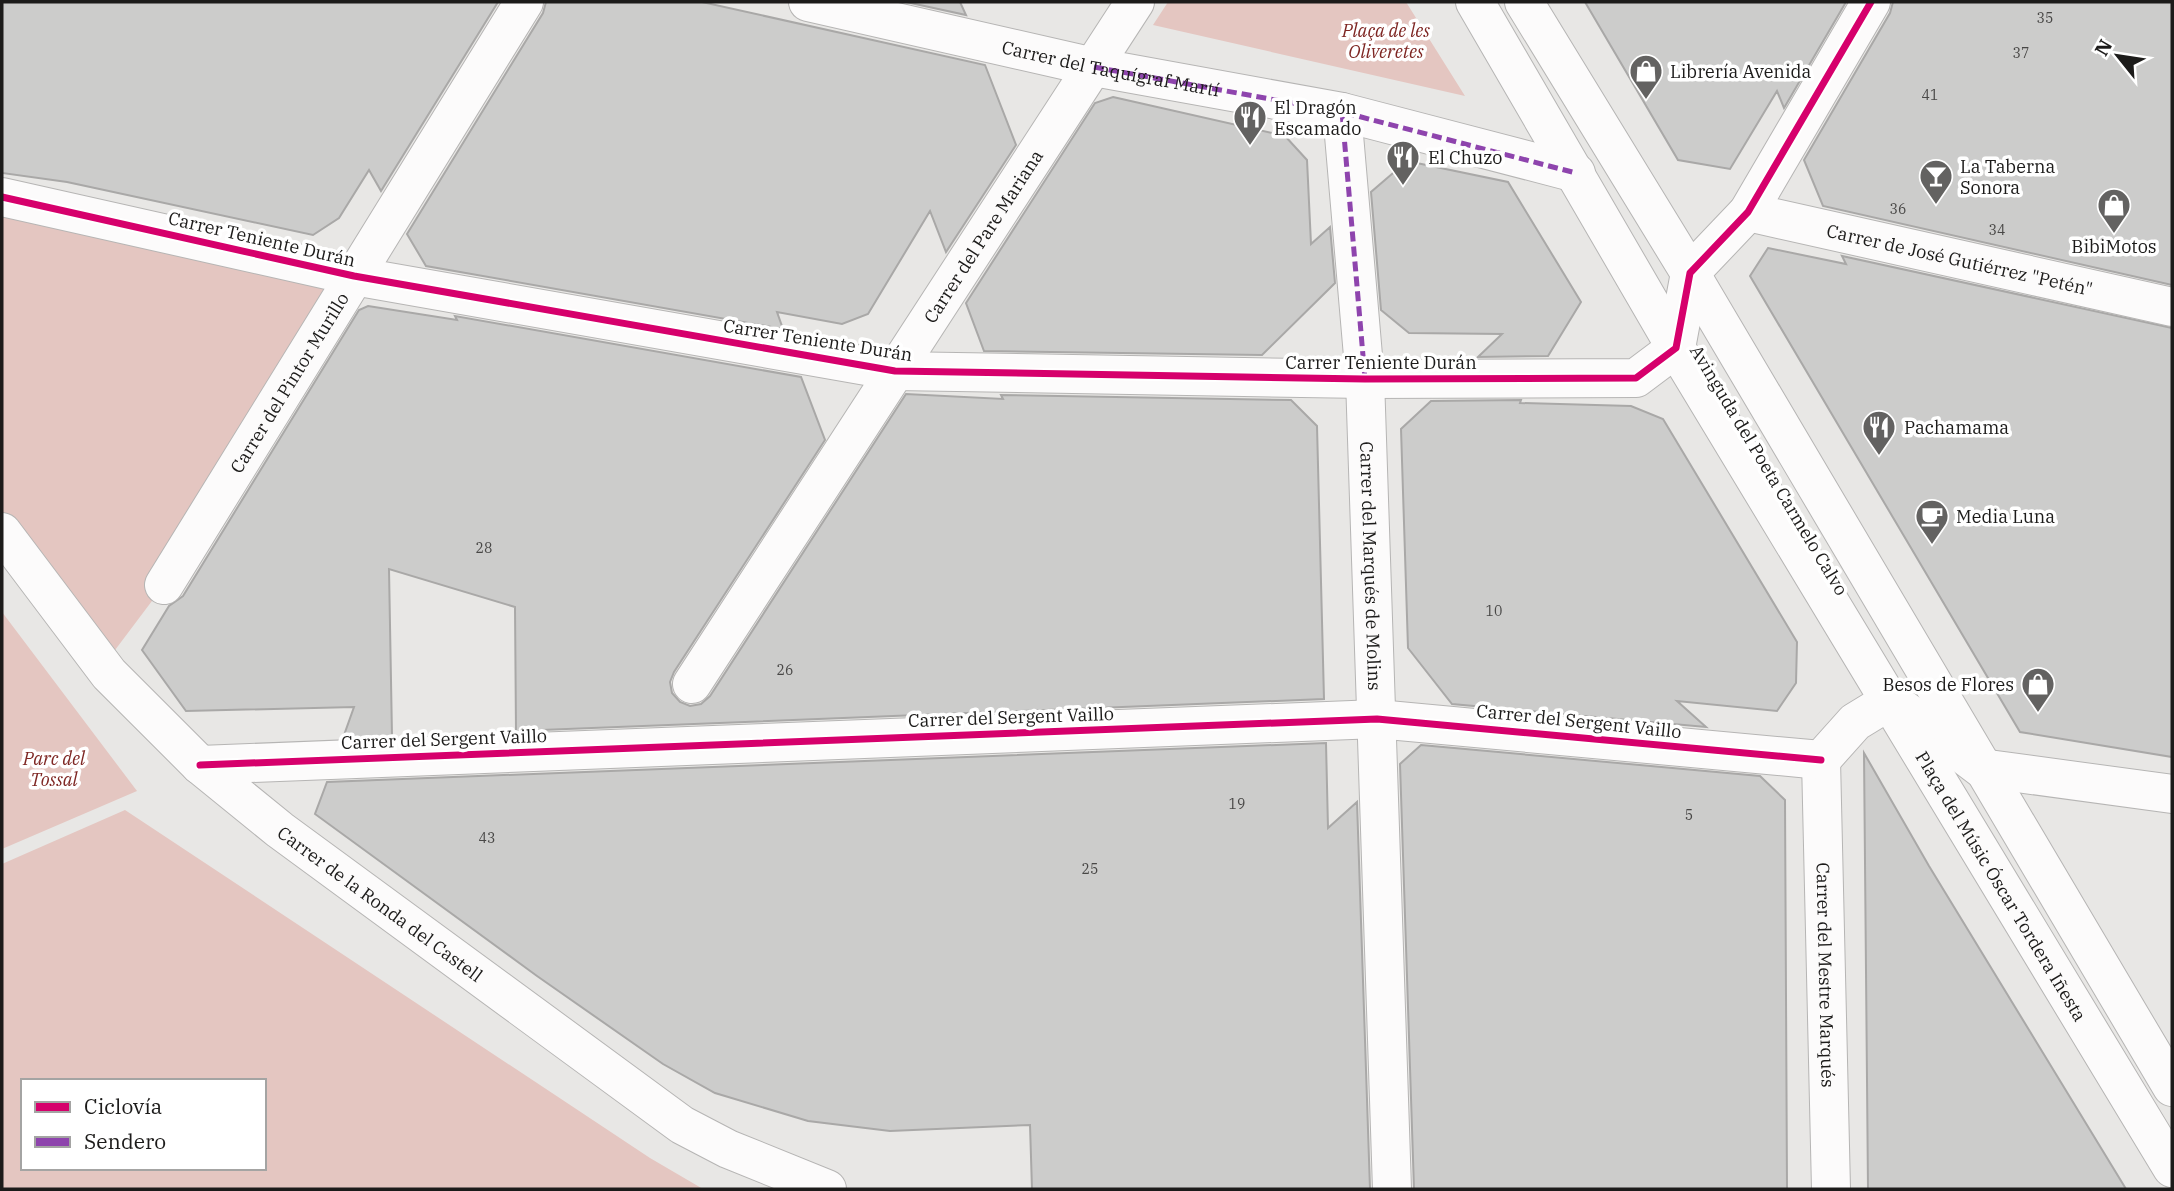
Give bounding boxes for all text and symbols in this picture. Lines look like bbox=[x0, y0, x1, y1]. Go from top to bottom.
house number: 35 bbox=[2037, 9, 2053, 27]
park label: Plaça de les Oliveretes bbox=[1341, 19, 1430, 63]
north arrow bbox=[2083, 21, 2153, 91]
street label: Carrer del Taquígraf Martí bbox=[1000, 35, 1222, 101]
text: N bbox=[2089, 35, 2117, 60]
house number: 37 bbox=[2013, 44, 2029, 62]
shop icon: Librería Avenida bbox=[1627, 52, 1665, 101]
place label: Librería Avenida bbox=[1670, 60, 1811, 83]
house number: 41 bbox=[1922, 86, 1938, 104]
place label: El Dragón Escamado bbox=[1274, 96, 1361, 140]
restaurant icon: El Dragón Escamado bbox=[1231, 98, 1269, 147]
restaurant icon: El Chuzo bbox=[1384, 138, 1422, 187]
street label: Carrer del Pare Mariana bbox=[918, 145, 1048, 327]
place label: El Chuzo bbox=[1428, 146, 1502, 169]
place label: La Taberna Sonora bbox=[1960, 155, 2055, 199]
bar icon: La Taberna Sonora bbox=[1917, 157, 1955, 206]
shop icon: BibiMotos bbox=[2095, 186, 2133, 235]
house number: 36 bbox=[1890, 200, 1906, 218]
street label: Carrer Teniente Durán bbox=[166, 206, 358, 272]
street label: Carrer de José Gutiérrez "Petén" bbox=[1825, 219, 2095, 300]
house number: 34 bbox=[1989, 221, 2005, 239]
place label: BibiMotos bbox=[2071, 235, 2157, 258]
street label: Carrer del Pintor Murillo bbox=[225, 288, 353, 477]
street label: Carrer Teniente Durán bbox=[722, 314, 914, 366]
street label: Avinguda del Poeta Carmelo Calvo bbox=[1685, 341, 1853, 599]
street label: Carrer Teniente Durán bbox=[1285, 351, 1477, 374]
restaurant icon: Pachamama bbox=[1860, 408, 1898, 457]
place label: Pachamama bbox=[1904, 416, 2009, 439]
street label: Carrer del Marqués de Molins bbox=[1356, 441, 1387, 691]
cafe icon: Media Luna bbox=[1913, 497, 1951, 546]
place label: Media Luna bbox=[1956, 505, 2055, 528]
house number: 28 bbox=[476, 539, 492, 557]
house number: 10 bbox=[1486, 602, 1502, 620]
house number: 26 bbox=[777, 661, 793, 679]
shop icon: Besos de Flores bbox=[2019, 665, 2057, 714]
place label: Besos de Flores bbox=[1882, 673, 2014, 696]
street label: Carrer del Sergent Vaillo bbox=[1475, 699, 1683, 743]
street label: Carrer del Sergent Vaillo bbox=[908, 702, 1114, 732]
street label: Carrer del Sergent Vaillo bbox=[341, 724, 547, 754]
park label: Parc del Tossal bbox=[22, 747, 86, 791]
street label: Plaça del Músic Óscar Tordera Iñesta bbox=[1911, 747, 2092, 1025]
house number: 19 bbox=[1229, 795, 1245, 813]
house number: 5 bbox=[1685, 806, 1693, 824]
street label: Carrer de la Ronda del Castell bbox=[273, 821, 487, 987]
house number: 43 bbox=[479, 829, 495, 847]
house number: 25 bbox=[1082, 860, 1098, 878]
street label: Carrer del Mestre Marqués bbox=[1812, 862, 1840, 1088]
legend bbox=[21, 1079, 266, 1170]
text: Ciclovía bbox=[84, 1092, 162, 1120]
text: Sendero bbox=[84, 1127, 166, 1155]

